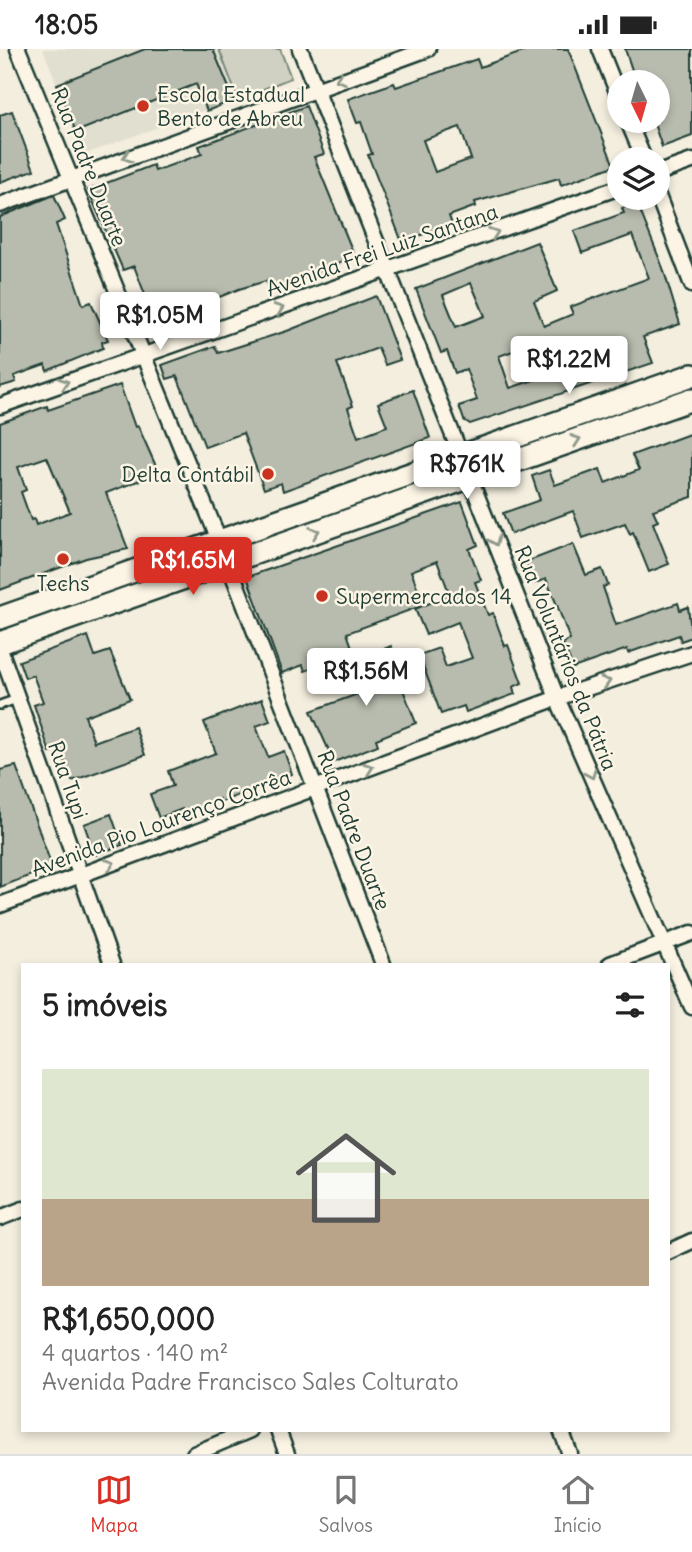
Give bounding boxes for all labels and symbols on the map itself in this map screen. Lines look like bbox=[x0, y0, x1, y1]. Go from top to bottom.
north arrow bbox=[607, 70, 670, 133]
one-way arrow bbox=[335, 71, 347, 85]
place label: Escola Estadual Bento de Abreu bbox=[157, 81, 305, 132]
street label: Rua Padre Duarte bbox=[45, 84, 133, 250]
marker: Escola Estadual Bento de Abreu bbox=[135, 98, 151, 114]
one-way arrow bbox=[121, 149, 133, 163]
street label: Avenida Frei Luiz Santana bbox=[263, 198, 501, 302]
one-way arrow bbox=[487, 227, 499, 241]
pin: R$1.05M bbox=[95, 293, 225, 352]
one-way arrow bbox=[273, 303, 285, 317]
pin: R$1.22M bbox=[504, 337, 634, 396]
one-way arrow bbox=[58, 377, 70, 391]
one-way arrow bbox=[569, 434, 582, 448]
pin: R$761K bbox=[410, 441, 524, 501]
place label: Delta Contábil bbox=[122, 461, 254, 488]
marker: Delta Contábil bbox=[260, 466, 276, 482]
one-way arrow bbox=[309, 526, 321, 540]
one-way arrow bbox=[486, 534, 500, 546]
pin: R$1.65M bbox=[128, 538, 258, 597]
street label: Rua Voluntários da Pátria bbox=[509, 542, 623, 774]
marker: Techs bbox=[55, 551, 71, 567]
place label: Techs bbox=[36, 570, 90, 597]
place label: Supermercados 14 bbox=[336, 583, 512, 610]
marker: Supermercados 14 bbox=[314, 588, 330, 604]
pin: R$1.56M bbox=[301, 649, 431, 708]
one-way arrow bbox=[599, 676, 612, 690]
street label: Rua Tupi bbox=[42, 737, 94, 823]
street label: Rua Padre Duarte bbox=[311, 746, 397, 914]
one-way arrow bbox=[363, 762, 375, 776]
street label: Avenida Pio Lourenço Corrêa bbox=[27, 763, 295, 883]
one-way arrow bbox=[583, 767, 597, 779]
one-way arrow bbox=[103, 858, 115, 872]

